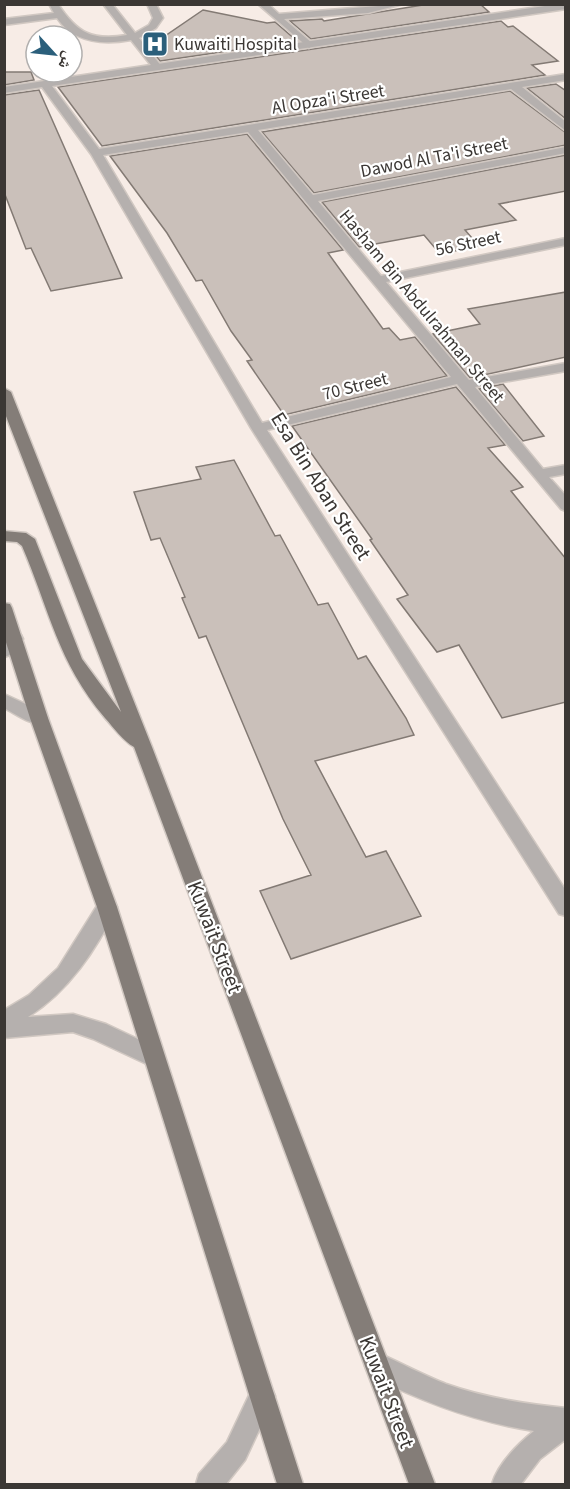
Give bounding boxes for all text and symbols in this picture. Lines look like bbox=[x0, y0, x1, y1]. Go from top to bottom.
north arrow bbox=[24, 24, 84, 84]
hospital icon: Kuwaiti Hospital bbox=[140, 29, 170, 59]
place label: Kuwaiti Hospital bbox=[174, 32, 297, 57]
text: ش bbox=[53, 48, 80, 73]
street label: Al Opza'i Street bbox=[270, 78, 386, 121]
street label: Dawod Al Ta'i Street bbox=[358, 131, 510, 184]
street label: Hasham Bin Abdulrahman Street bbox=[333, 204, 510, 408]
street label: 56 Street bbox=[433, 224, 503, 263]
street label: 70 Street bbox=[320, 366, 390, 407]
street label: Esa Bin Aban Street bbox=[263, 406, 379, 566]
street label: Kuwait Street bbox=[180, 877, 250, 997]
street label: Kuwait Street bbox=[352, 1332, 422, 1452]

